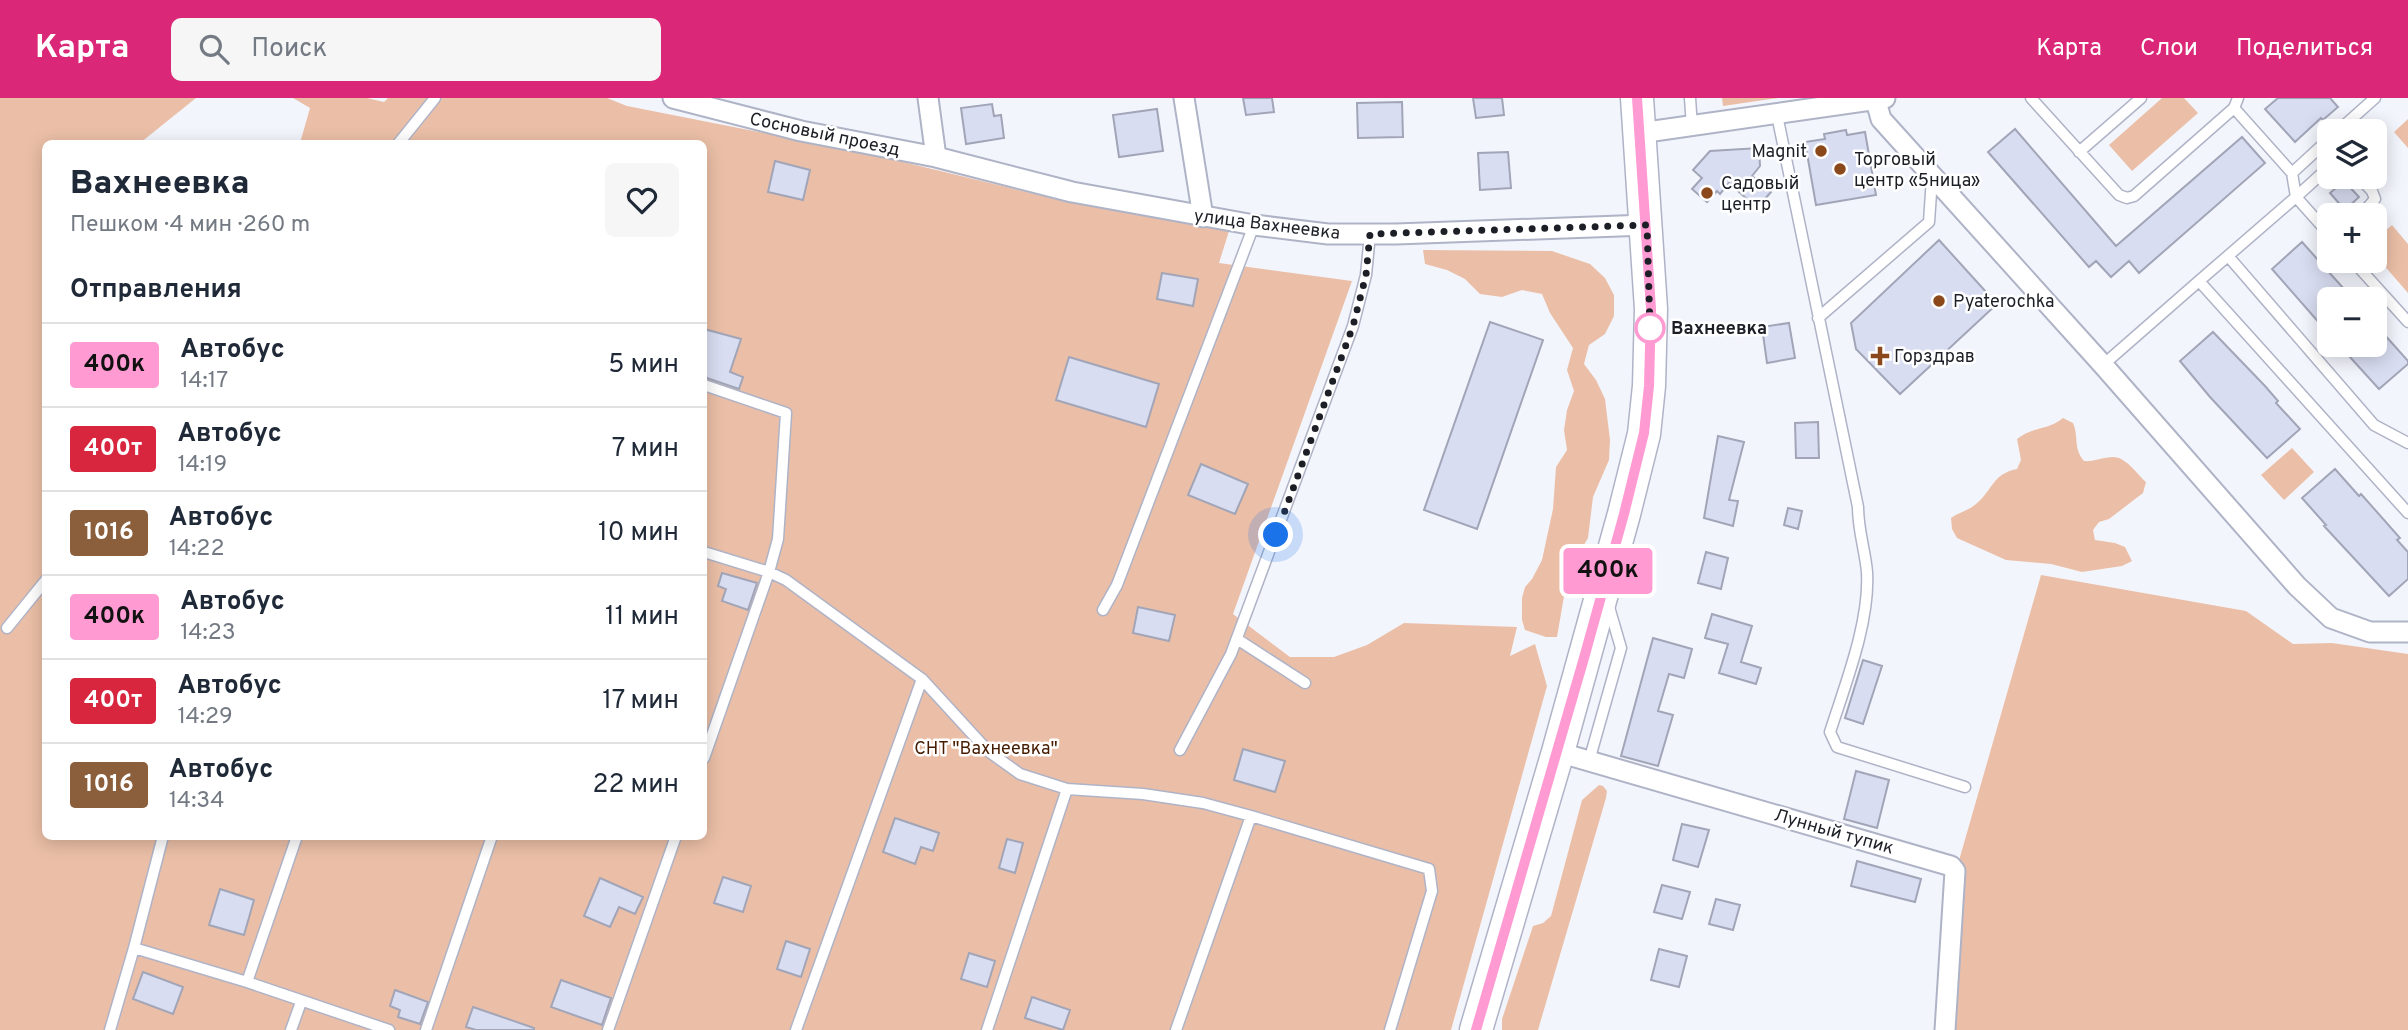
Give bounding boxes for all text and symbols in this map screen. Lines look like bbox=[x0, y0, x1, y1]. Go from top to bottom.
search box bbox=[171, 18, 661, 81]
text: Карта bbox=[35, 28, 129, 70]
icon: search bbox=[195, 30, 233, 68]
text: Поиск bbox=[251, 33, 327, 66]
text: Карта bbox=[2036, 34, 2102, 64]
text: Слои bbox=[2140, 34, 2198, 64]
text: Поделиться bbox=[2236, 34, 2373, 64]
street label: Сосновый проезд bbox=[747, 108, 902, 163]
map controls bbox=[2317, 119, 2387, 357]
button: layers bbox=[2317, 119, 2387, 189]
place label: Magnit bbox=[1752, 141, 1807, 164]
marker: Magnit bbox=[1813, 143, 1829, 159]
place label: Торговый центр «5ница» bbox=[1854, 149, 1980, 193]
marker: Торговый центр «5ница» bbox=[1832, 161, 1848, 177]
button: heart bbox=[605, 163, 679, 237]
text: Вахнеевка bbox=[70, 164, 249, 206]
place label: Садовый центр bbox=[1721, 173, 1799, 217]
marker: Садовый центр bbox=[1699, 185, 1715, 201]
button: + bbox=[2317, 203, 2387, 273]
street label: улица Вахнеевка bbox=[1192, 205, 1341, 246]
text: Пешком · 4 мин · 260 m bbox=[70, 211, 310, 240]
text: Отправления bbox=[70, 274, 242, 307]
button: − bbox=[2317, 287, 2387, 357]
place label: Pyaterochka bbox=[1953, 291, 2054, 314]
marker: Pyaterochka bbox=[1931, 293, 1947, 309]
marker: Вахнеевка bbox=[1635, 313, 1665, 343]
place label: Вахнеевка bbox=[1671, 318, 1767, 341]
text: Автобус bbox=[180, 334, 285, 367]
place label: Горздрав bbox=[1894, 346, 1975, 369]
marker: Горздрав bbox=[1872, 348, 1888, 364]
text: 5 мин bbox=[608, 349, 679, 382]
text: 400к bbox=[84, 350, 145, 380]
text: 14:17 bbox=[180, 367, 228, 396]
text: Автобус bbox=[177, 418, 282, 451]
text: 7 мин bbox=[612, 433, 679, 466]
text: 400т bbox=[84, 434, 142, 464]
text: 14:19 bbox=[177, 451, 227, 480]
text: Автобус bbox=[169, 502, 273, 535]
text: 10 мин bbox=[598, 517, 679, 550]
your location bbox=[1258, 517, 1293, 552]
text: 1016 bbox=[84, 518, 134, 548]
text: 14:22 bbox=[169, 535, 224, 564]
line badge: 400к bbox=[1559, 548, 1657, 594]
text: 400к bbox=[1577, 556, 1639, 586]
text: Автобус bbox=[180, 586, 285, 619]
text: 11 мин bbox=[605, 601, 679, 634]
text: 400к bbox=[84, 602, 145, 632]
text: 14:23 bbox=[180, 619, 236, 648]
text: Автобус bbox=[177, 670, 282, 703]
text: 17 мин bbox=[602, 685, 679, 718]
text: 400т bbox=[84, 686, 142, 716]
text: 14:29 bbox=[177, 703, 233, 732]
park label: СНТ "Вахнеевка" bbox=[914, 738, 1058, 761]
text: Автобус bbox=[169, 754, 273, 787]
text: 22 мин bbox=[593, 769, 679, 802]
text: 1016 bbox=[84, 770, 134, 800]
text: 14:34 bbox=[169, 787, 224, 816]
street label: Лунный тупик bbox=[1771, 804, 1896, 861]

